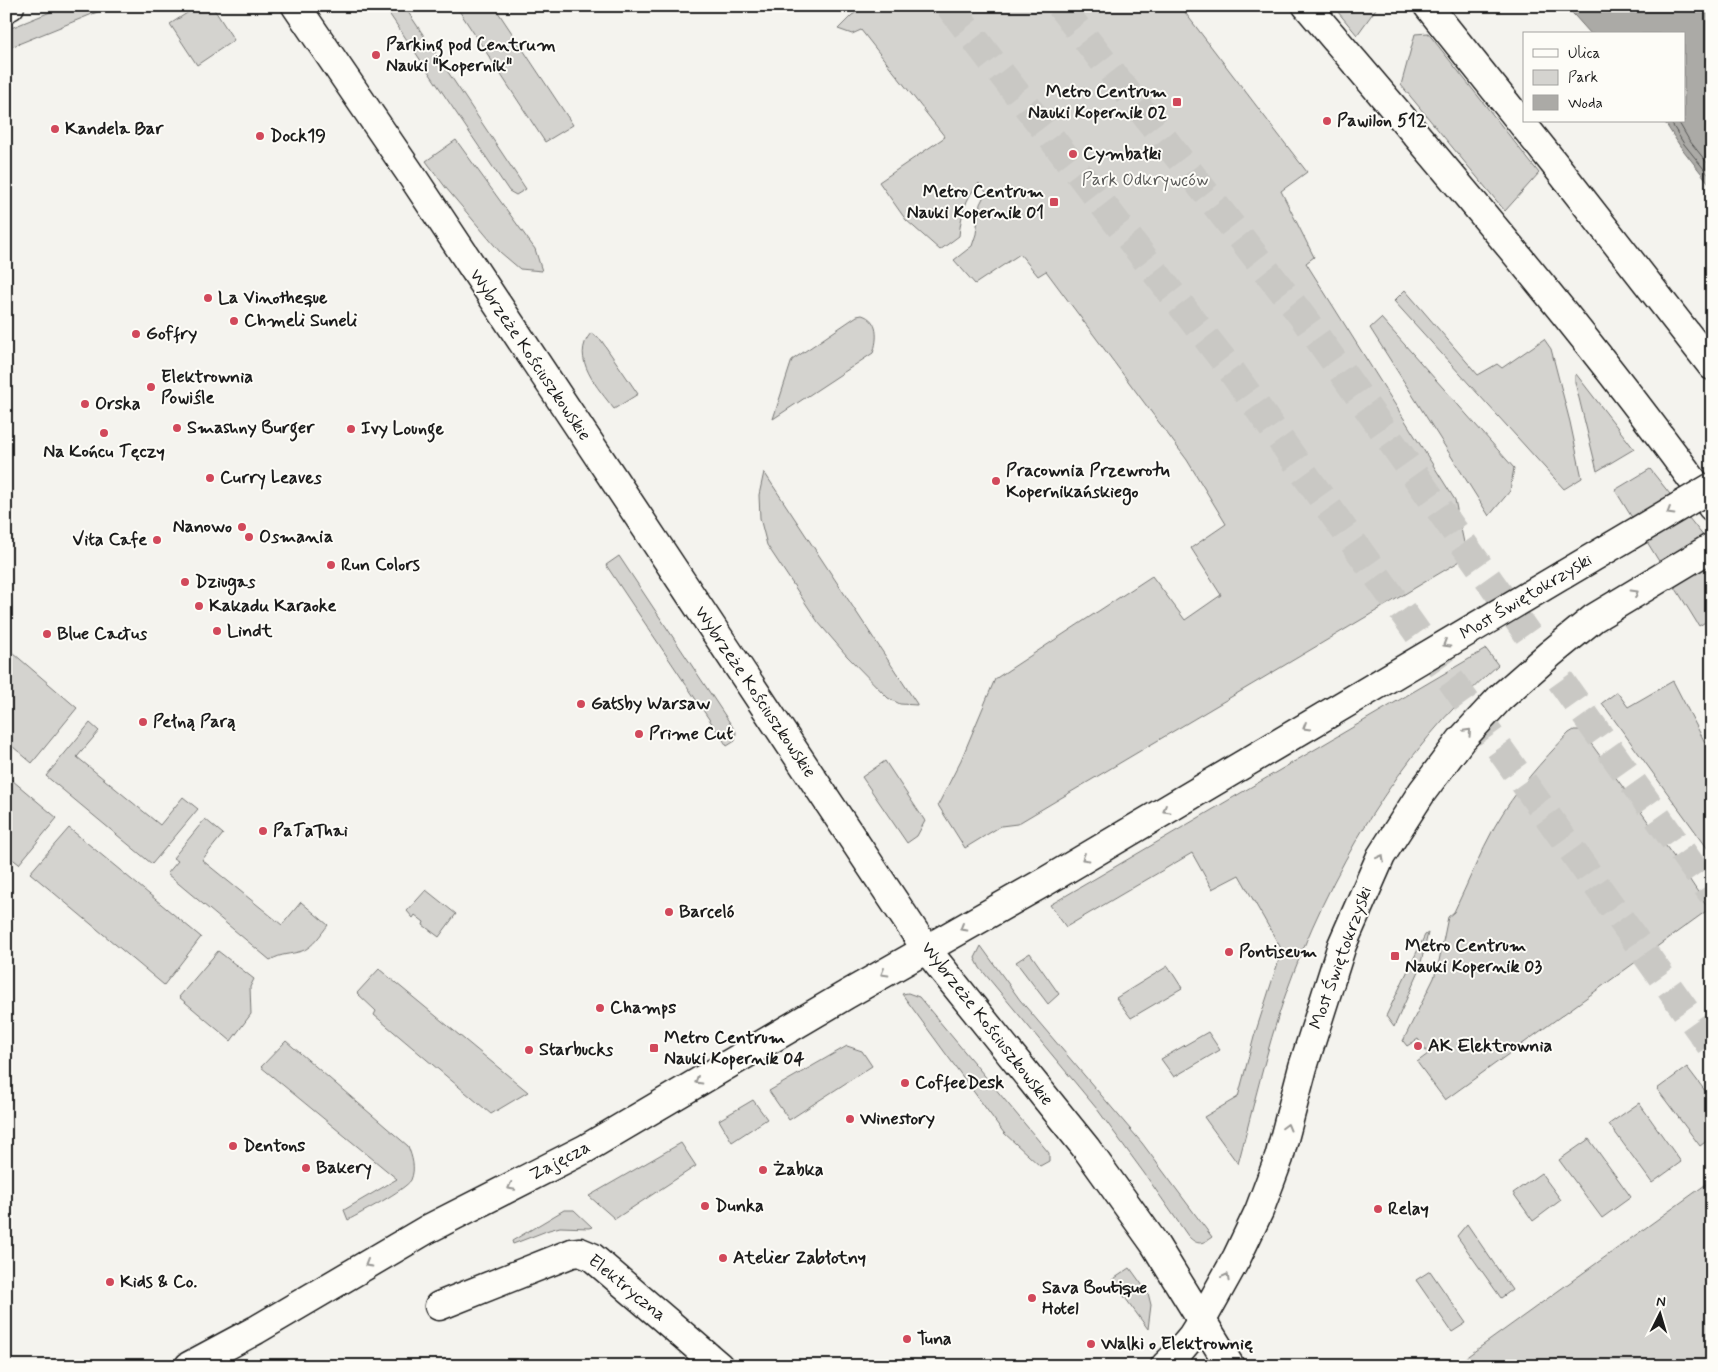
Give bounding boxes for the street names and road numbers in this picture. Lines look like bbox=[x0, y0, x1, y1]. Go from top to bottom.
street label: Wybrzeże Kościuszkowskie bbox=[464, 264, 596, 446]
street label: Most Świętokrzyski bbox=[1455, 548, 1597, 646]
street label: Wybrzeże Kościuszkowskie bbox=[689, 601, 821, 783]
street label: Most Świętokrzyski bbox=[1304, 883, 1378, 1033]
street label: Wybrzeże Kościuszkowskie bbox=[915, 937, 1059, 1111]
street label: Zajęcza bbox=[526, 1135, 594, 1187]
street label: Elektryczna bbox=[583, 1249, 671, 1327]

